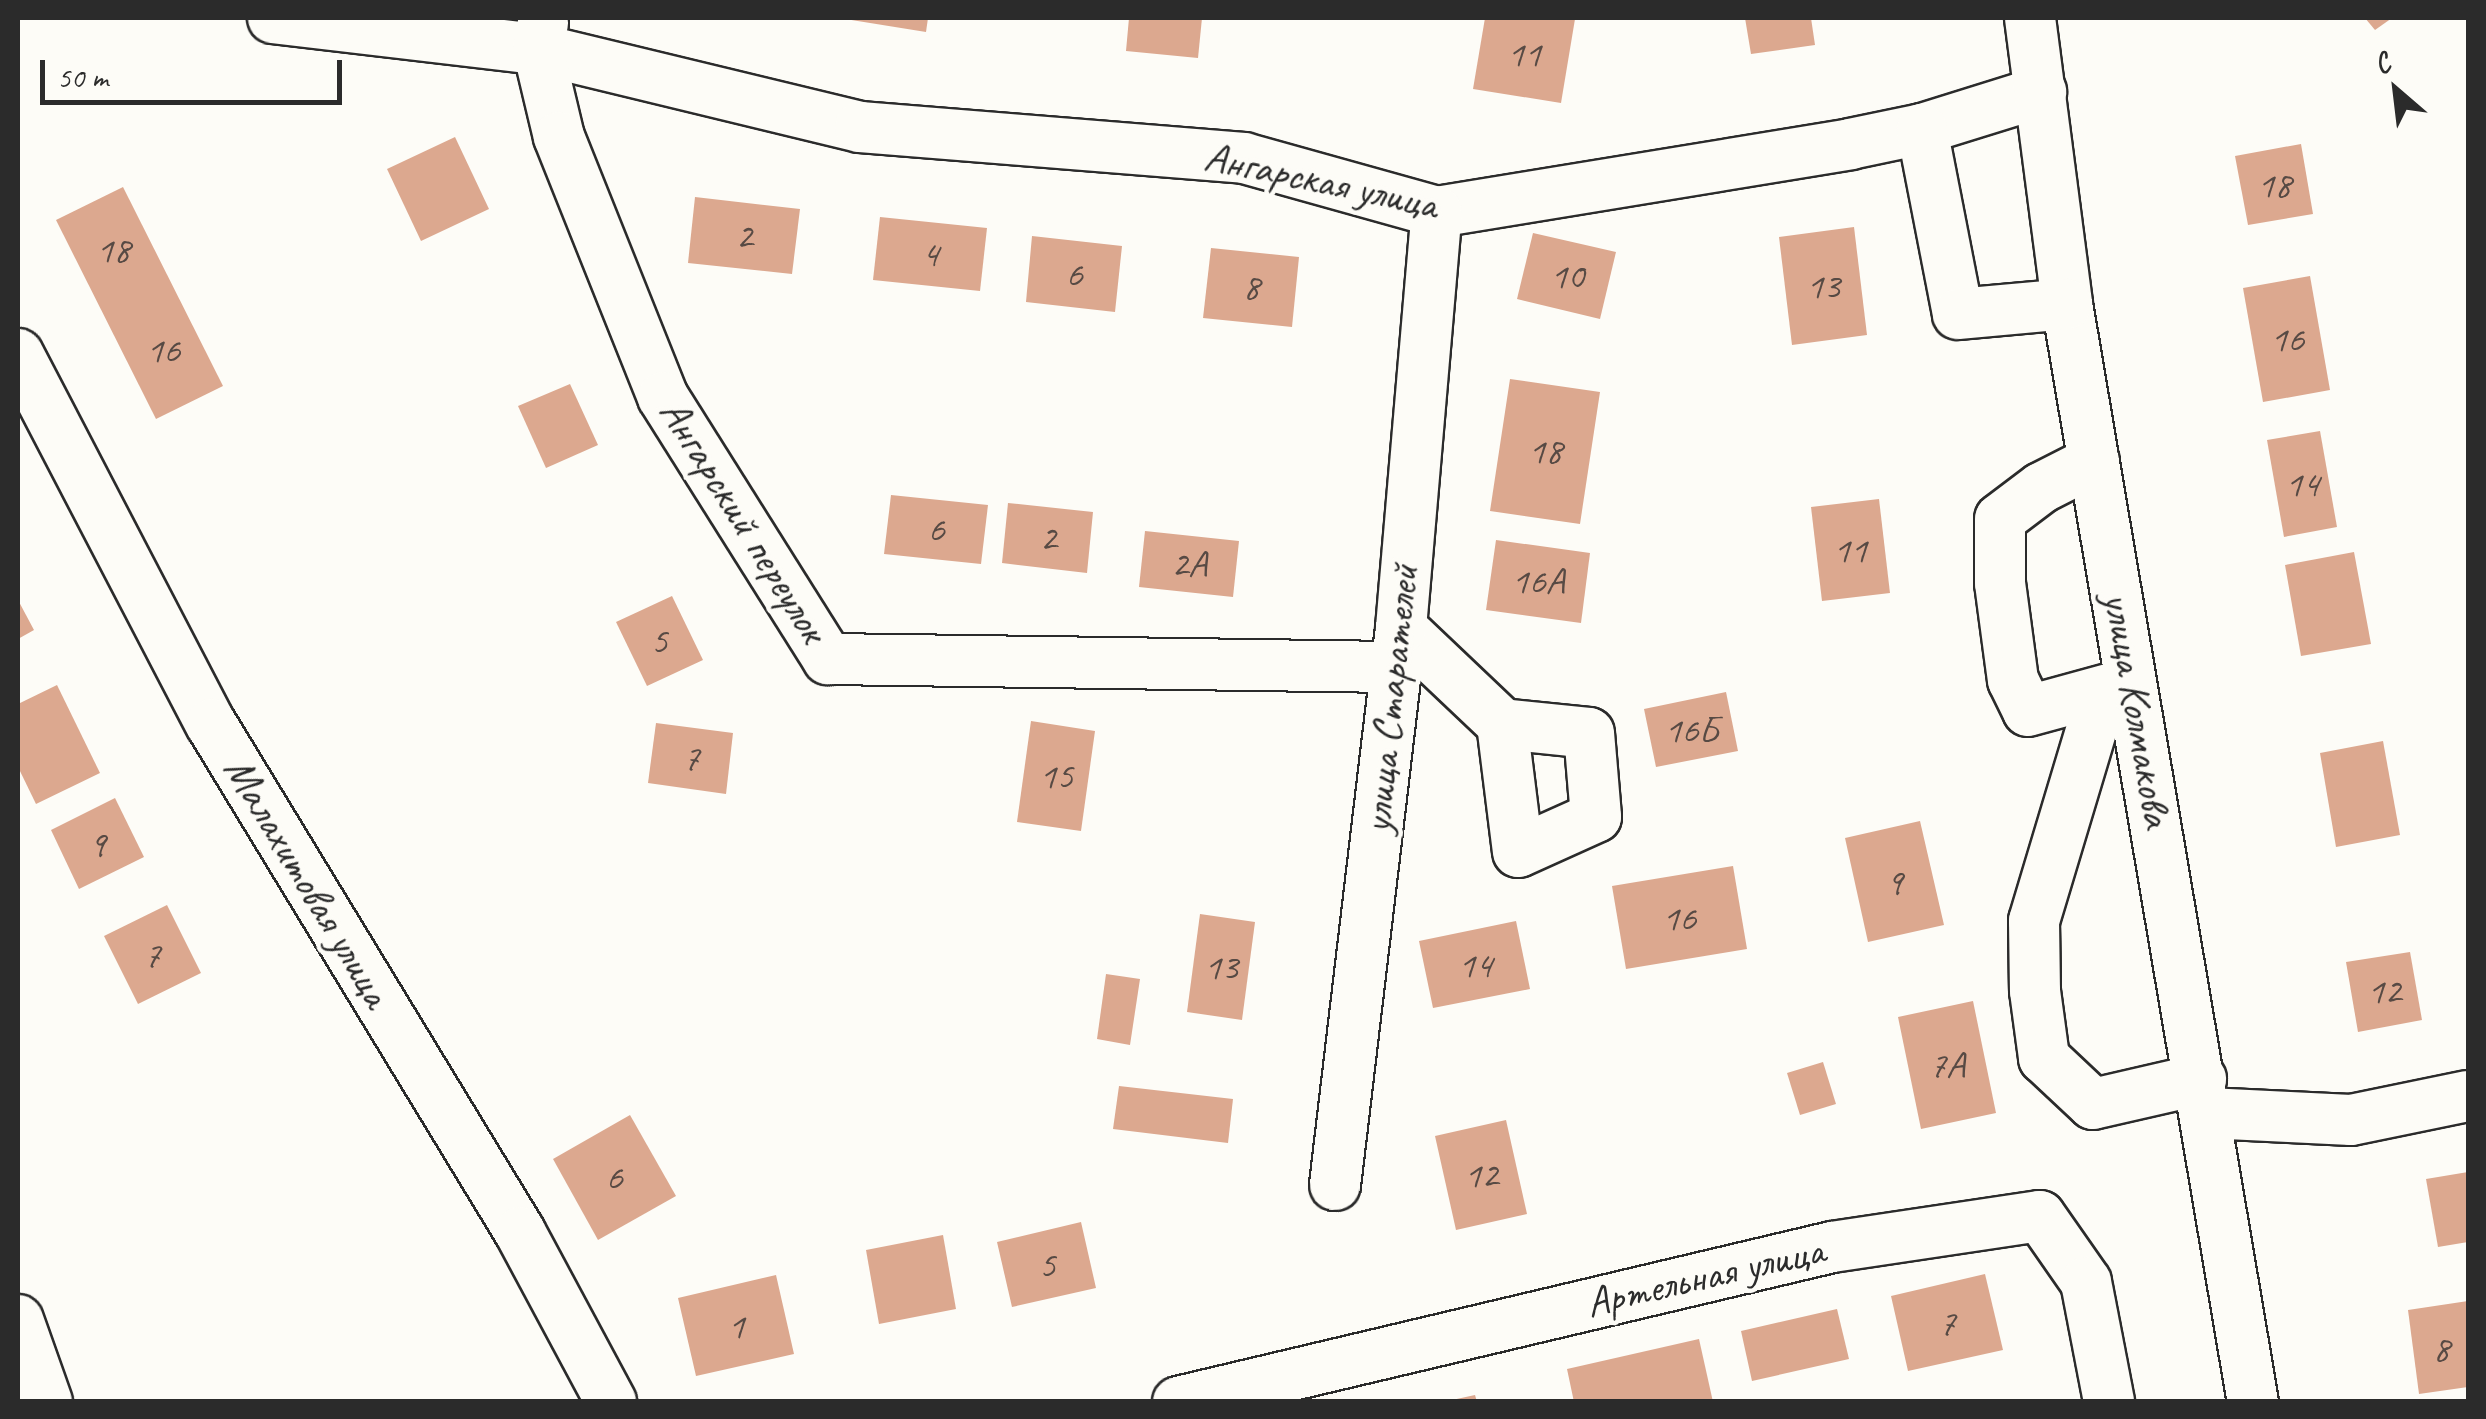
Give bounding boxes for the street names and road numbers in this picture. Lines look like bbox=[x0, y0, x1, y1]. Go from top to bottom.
street label: Ангарская улица bbox=[1200, 132, 1442, 230]
street label: Ангарский переулок bbox=[648, 390, 838, 652]
street label: улица Старателей bbox=[1352, 563, 1430, 835]
street label: улица Колмакова bbox=[2091, 587, 2183, 833]
street label: Малахитовая улица bbox=[212, 747, 402, 1017]
street label: Артельная улица bbox=[1581, 1225, 1829, 1329]

